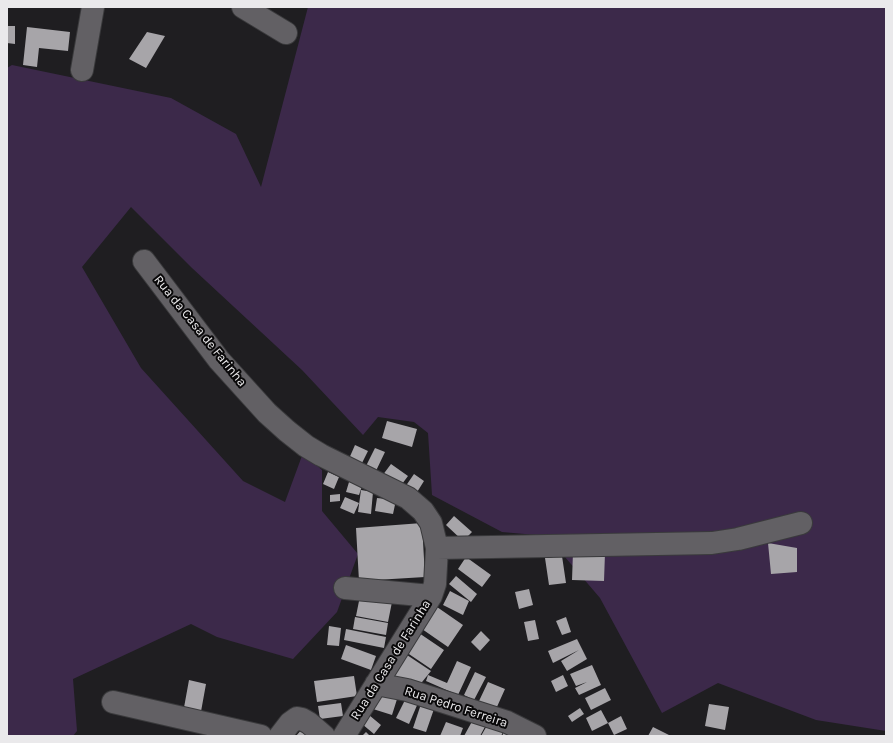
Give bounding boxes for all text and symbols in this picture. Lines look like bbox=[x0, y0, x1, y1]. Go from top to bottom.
street label: Rua da Casa de Farinha bbox=[150, 272, 250, 390]
street label: Rua da Casa de Farinha bbox=[348, 597, 434, 723]
street label: Rua Pedro Ferreira bbox=[402, 683, 510, 731]

